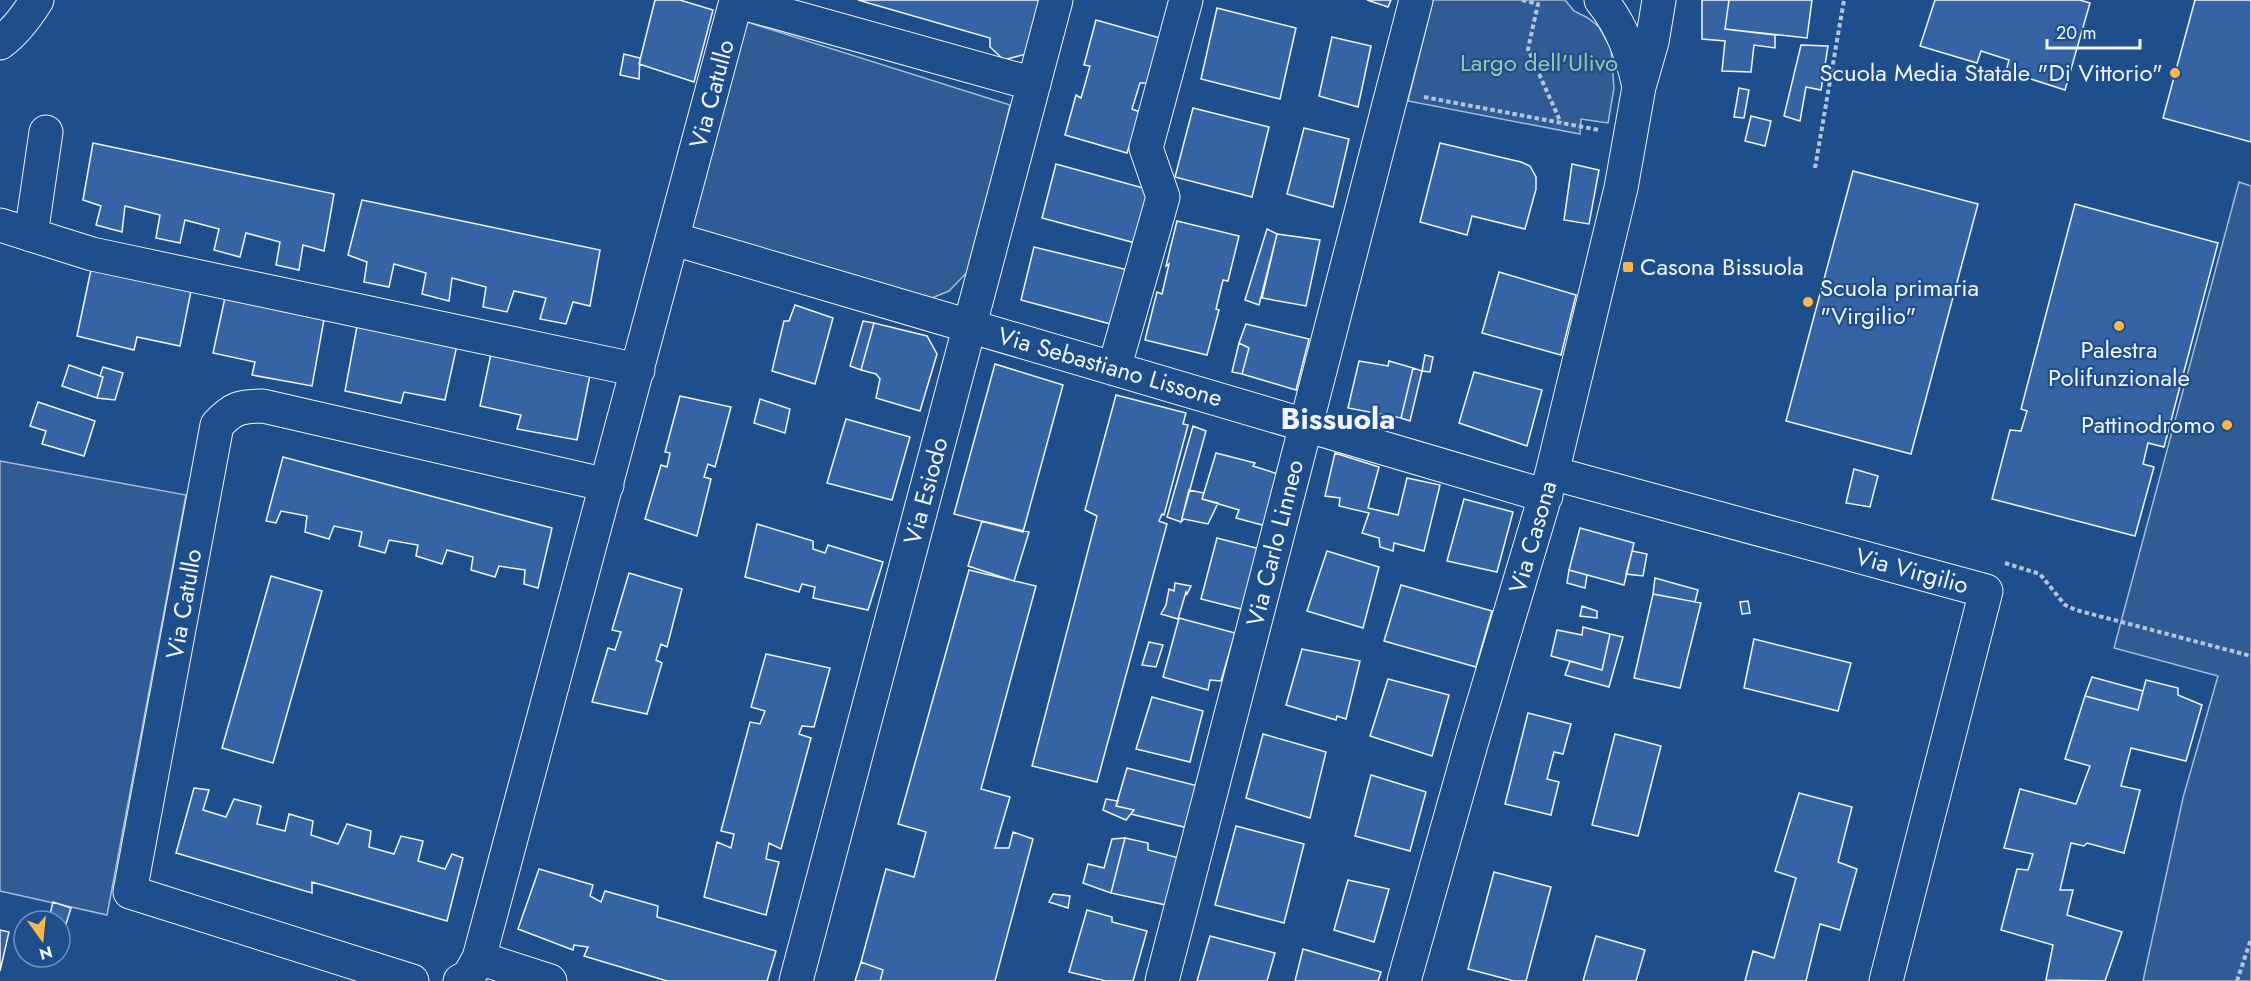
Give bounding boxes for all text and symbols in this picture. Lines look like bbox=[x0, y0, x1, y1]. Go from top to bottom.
scale bar bbox=[2047, 12, 2140, 50]
text: 20 m bbox=[2056, 20, 2096, 46]
street label: Via Catullo bbox=[680, 36, 743, 152]
park label: Largo dell'Ulivo bbox=[1460, 45, 1618, 80]
place label: Scuola Media Statale "Di Vittorio" bbox=[1819, 55, 2163, 90]
marker: Scuola Media Statale "Di Vittorio" bbox=[2168, 66, 2182, 80]
place label: Casona Bissuola bbox=[1640, 249, 1804, 284]
marker: Casona Bissuola bbox=[1621, 260, 1635, 274]
place label: Scuola primaria "Virgilio" bbox=[1820, 270, 1979, 333]
marker: Scuola primaria "Virgilio" bbox=[1801, 295, 1815, 309]
street label: Via Sebastiano Lissone bbox=[994, 318, 1227, 415]
marker: Palestra Polifunzionale bbox=[2112, 319, 2126, 333]
place label: Palestra Polifunzionale bbox=[2048, 332, 2190, 395]
district label: Bissuola bbox=[1281, 397, 1395, 440]
place label: Pattinodromo bbox=[2081, 407, 2215, 442]
marker: Pattinodromo bbox=[2220, 418, 2234, 432]
street label: Via Esiodo bbox=[894, 433, 957, 548]
street label: Via Carlo Linneo bbox=[1237, 456, 1312, 630]
street label: Via Casona bbox=[1500, 476, 1565, 597]
street label: Via Virgilio bbox=[1852, 539, 1972, 602]
street label: Via Catullo bbox=[157, 546, 210, 662]
north arrow bbox=[12, 909, 72, 969]
text: N bbox=[37, 940, 55, 966]

